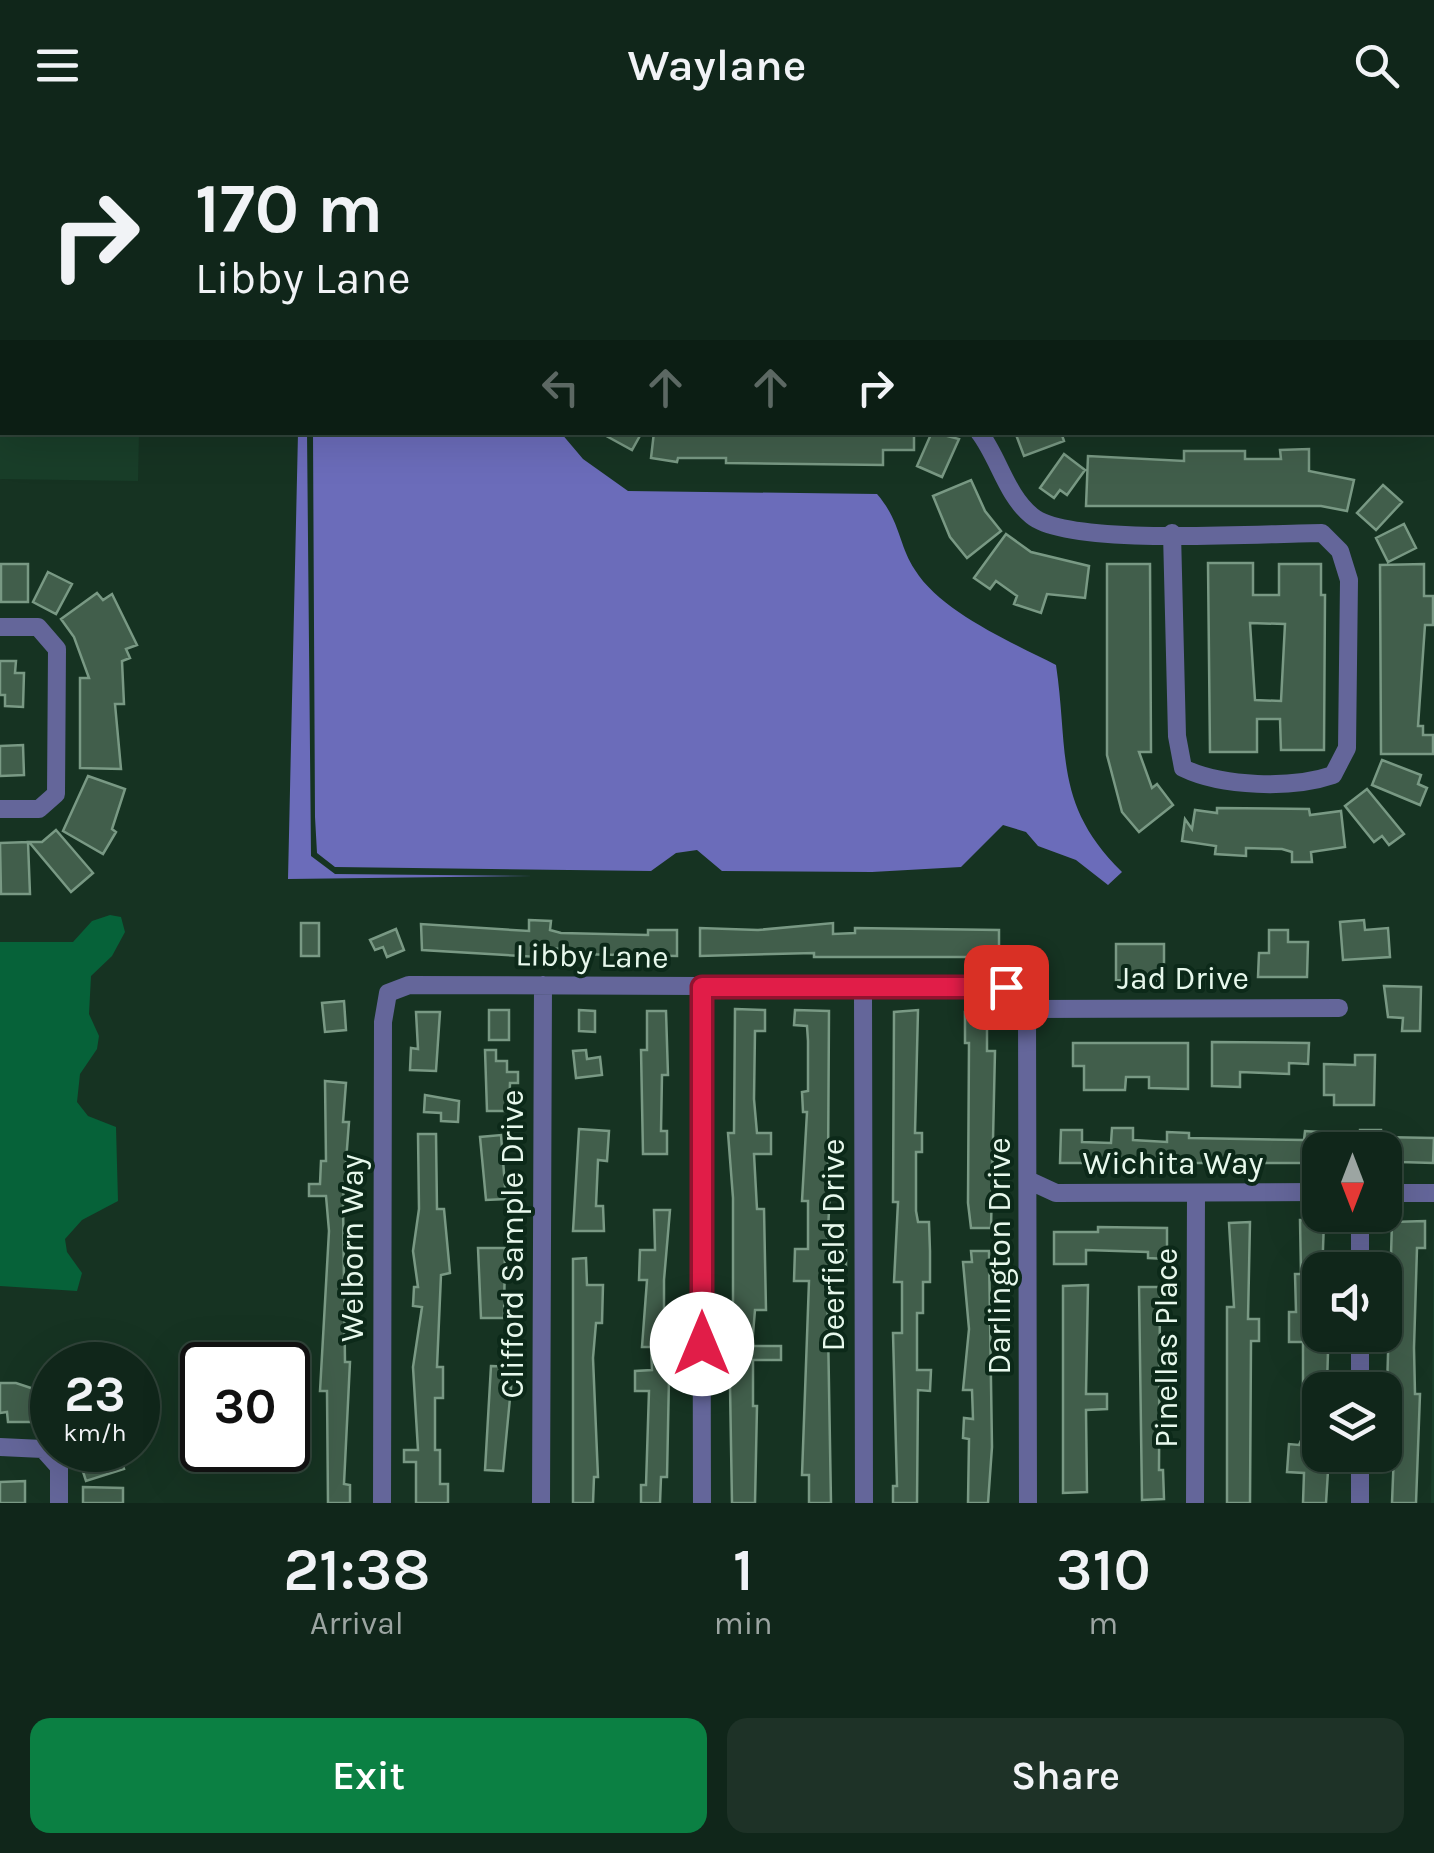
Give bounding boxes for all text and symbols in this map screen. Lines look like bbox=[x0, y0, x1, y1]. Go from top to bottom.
icon: menu bbox=[30, 38, 85, 93]
icon: search bbox=[1349, 38, 1404, 93]
text: Waylane bbox=[627, 39, 807, 91]
text: 170 m bbox=[195, 168, 383, 250]
icon: right bbox=[30, 170, 160, 300]
text: Libby Lane bbox=[195, 252, 410, 304]
icon: left bbox=[533, 360, 588, 415]
icon: ahead bbox=[638, 360, 693, 415]
icon: ahead bbox=[743, 360, 798, 415]
icon: right bbox=[848, 360, 903, 415]
street label: Libby Lane bbox=[515, 936, 669, 976]
pin bbox=[964, 945, 1049, 1030]
icon: arrive bbox=[979, 960, 1034, 1015]
street label: Jad Drive bbox=[1117, 960, 1249, 997]
street label: Clifford Sample Drive bbox=[494, 1090, 531, 1398]
north arrow bbox=[1302, 1132, 1402, 1232]
map controls bbox=[1302, 1132, 1402, 1472]
street label: Darlington Drive bbox=[981, 1137, 1018, 1375]
street label: Deerfield Drive bbox=[815, 1139, 852, 1351]
street label: Wichita Way bbox=[1083, 1145, 1264, 1182]
street label: Welborn Way bbox=[334, 1154, 371, 1342]
street label: Pinellas Place bbox=[1148, 1248, 1185, 1448]
button: sound bbox=[1302, 1252, 1402, 1352]
position arrow bbox=[650, 1292, 754, 1396]
speed limit sign: 30 bbox=[180, 1342, 310, 1472]
text: 23 bbox=[64, 1365, 126, 1424]
button: layers bbox=[1302, 1372, 1402, 1472]
text: km/h bbox=[63, 1418, 127, 1447]
text: 21:38 bbox=[283, 1535, 431, 1605]
text: 1 bbox=[733, 1535, 754, 1605]
text: 310 bbox=[1056, 1535, 1151, 1605]
text: Arrival bbox=[310, 1605, 404, 1642]
text: min bbox=[714, 1605, 773, 1642]
text: m bbox=[1088, 1605, 1118, 1642]
button: Exit bbox=[30, 1718, 707, 1833]
button: Share bbox=[727, 1718, 1404, 1833]

